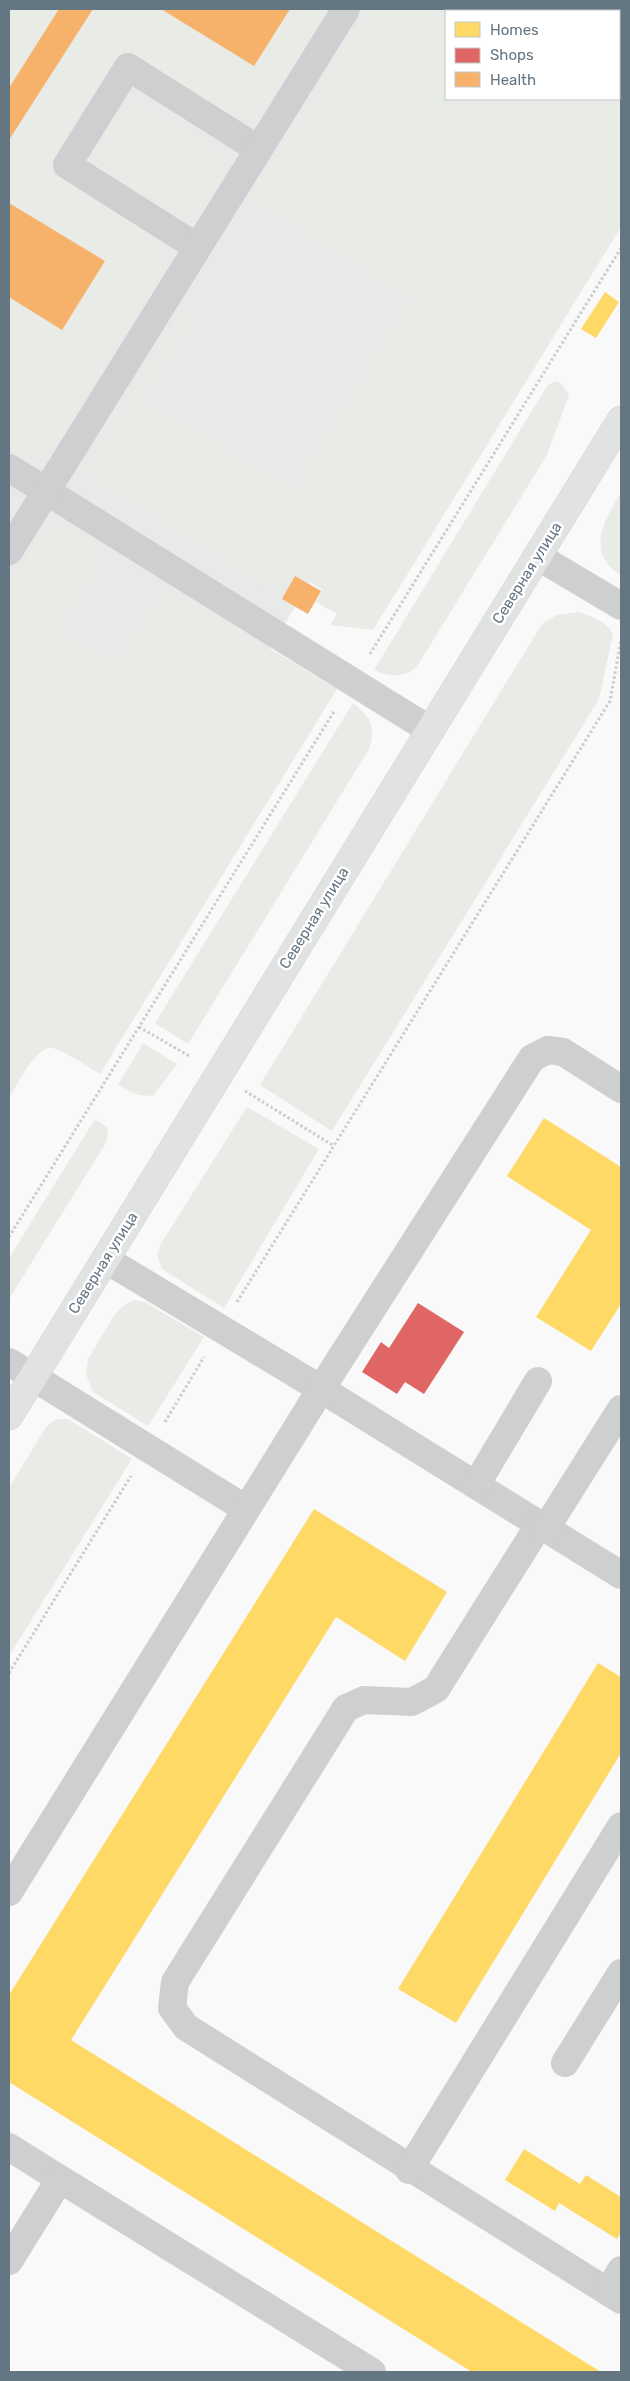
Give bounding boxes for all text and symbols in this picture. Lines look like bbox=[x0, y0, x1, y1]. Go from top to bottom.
legend bbox=[445, 10, 620, 100]
text: Homes bbox=[490, 21, 539, 39]
text: Shops bbox=[490, 46, 534, 64]
text: Health bbox=[490, 71, 536, 89]
street label: Северная улица bbox=[488, 519, 566, 627]
street label: Северная улица bbox=[275, 864, 353, 972]
street label: Северная улица bbox=[64, 1209, 142, 1317]

